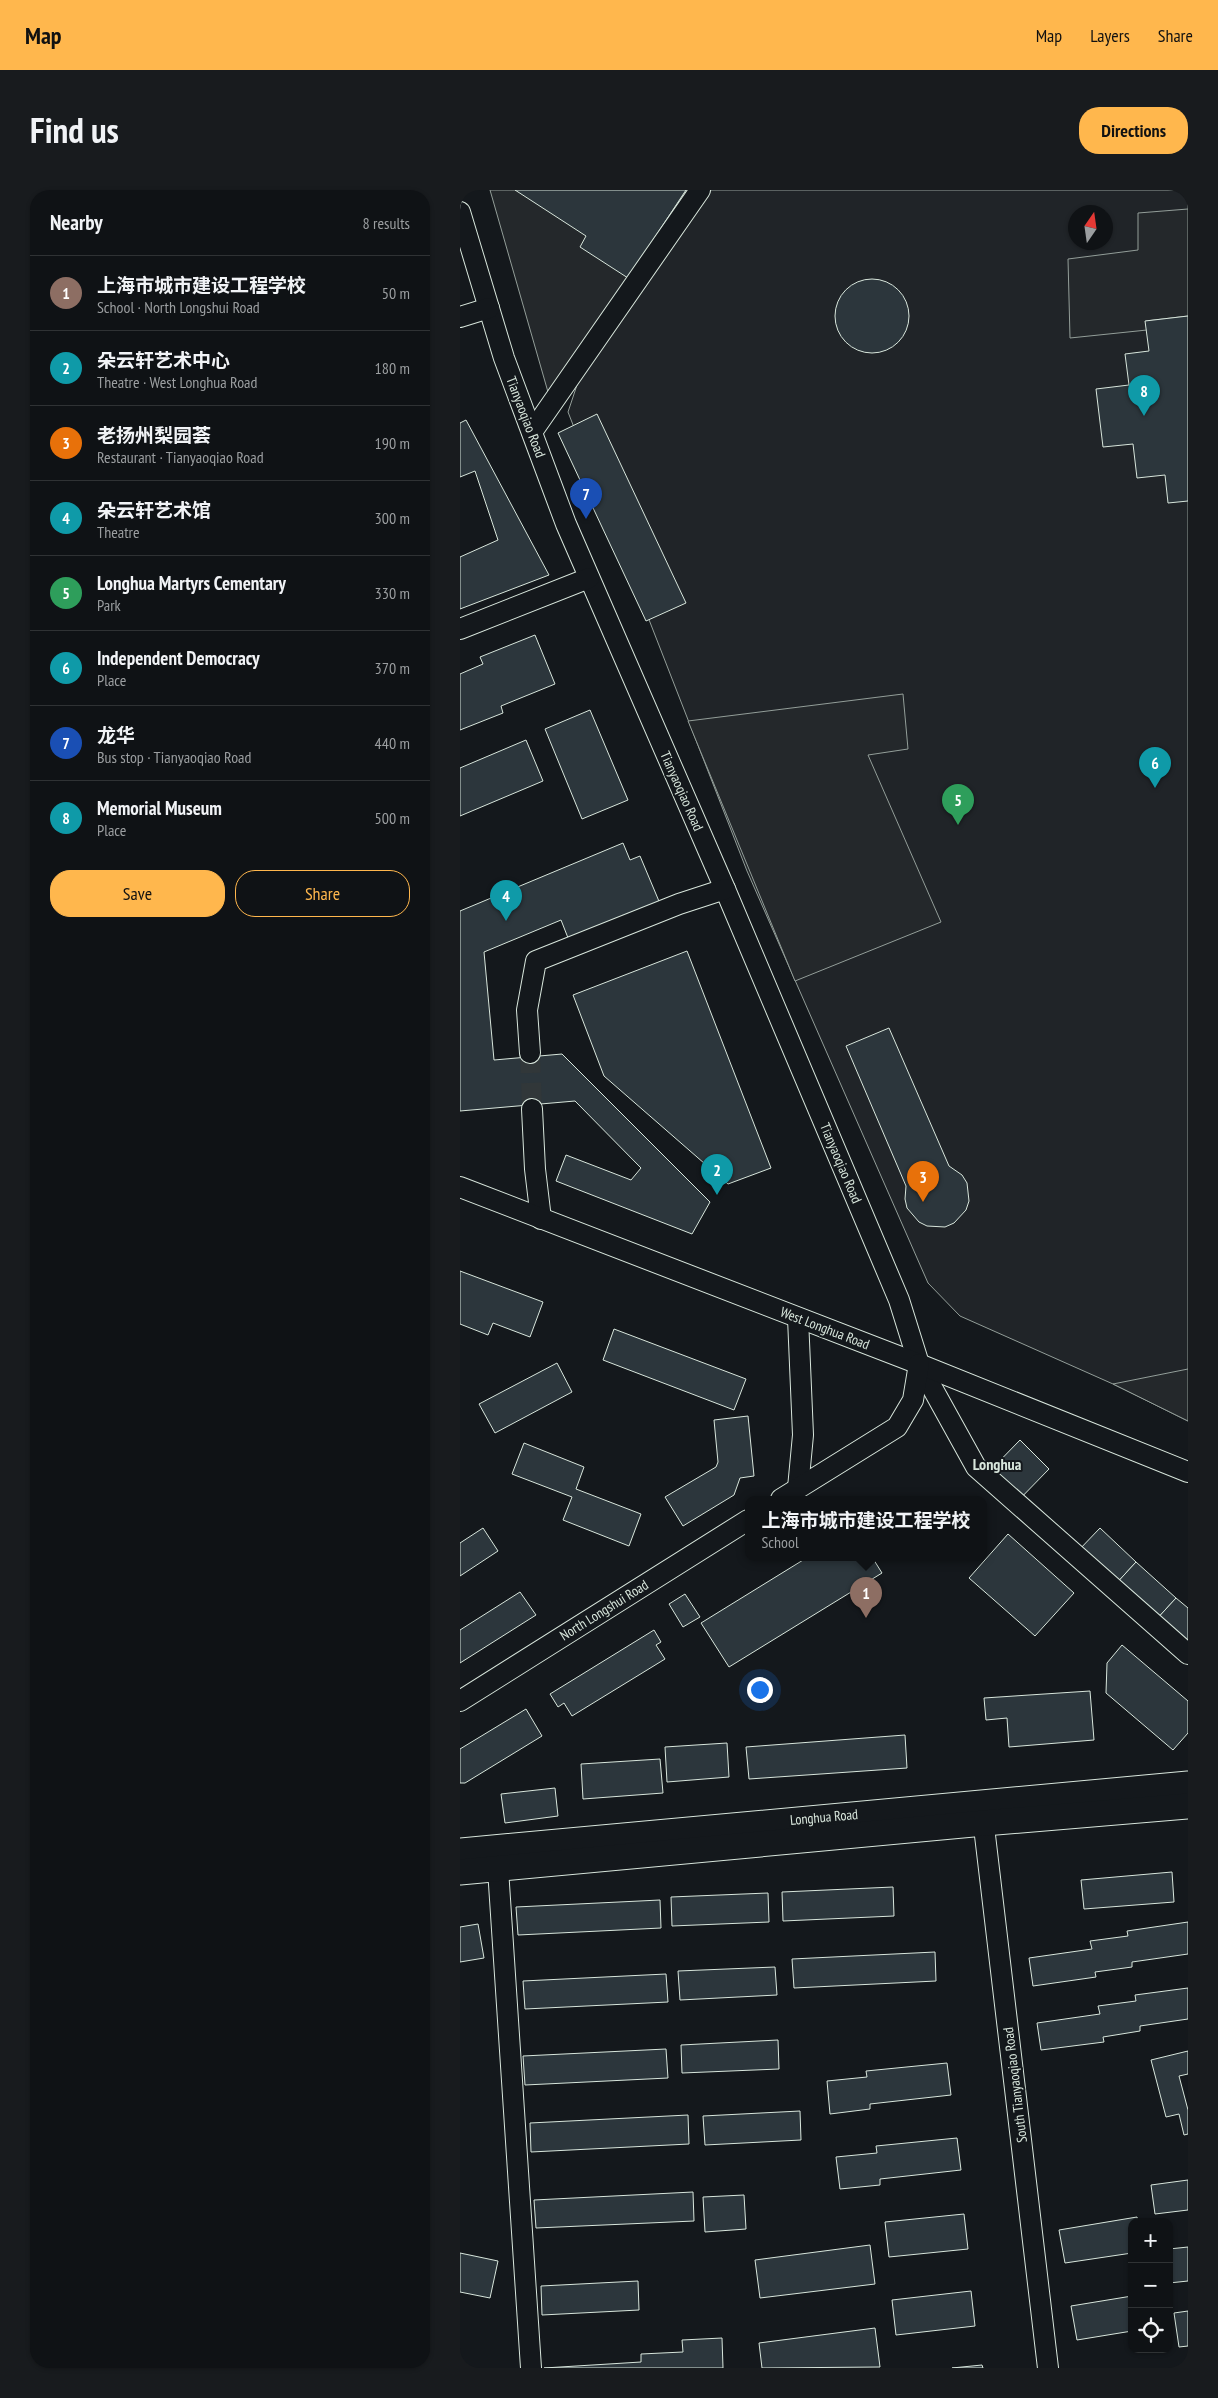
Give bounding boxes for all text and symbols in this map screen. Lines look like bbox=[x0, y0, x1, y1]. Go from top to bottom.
text: Map bbox=[25, 20, 62, 51]
text: Map bbox=[1036, 24, 1062, 47]
text: Layers bbox=[1090, 24, 1130, 47]
text: Share bbox=[1158, 24, 1193, 47]
text: Find us bbox=[30, 107, 119, 153]
button: Directions bbox=[1079, 107, 1188, 154]
north arrow bbox=[1068, 205, 1113, 250]
text: Nearby bbox=[50, 209, 103, 236]
text: 8 results bbox=[363, 213, 410, 233]
text: 上海市城市建设工程学校 bbox=[97, 273, 306, 297]
text: 1 bbox=[62, 283, 70, 303]
text: 50 m bbox=[382, 283, 410, 303]
text: School · North Longshui Road bbox=[97, 297, 260, 317]
text: 朵云轩艺术中心 bbox=[97, 348, 230, 372]
text: 2 bbox=[62, 358, 70, 378]
text: 180 m bbox=[375, 358, 410, 378]
text: Theatre · West Longhua Road bbox=[97, 372, 257, 392]
street label: Tianyaoqiao Road bbox=[502, 374, 550, 460]
pin: 8 bbox=[1128, 375, 1160, 416]
text: 老扬州梨园荟 bbox=[97, 423, 211, 447]
text: 3 bbox=[62, 433, 70, 453]
text: 190 m bbox=[375, 433, 410, 453]
text: Restaurant · Tianyaoqiao Road bbox=[97, 447, 264, 467]
pin: 7 bbox=[570, 478, 602, 519]
text: 朵云轩艺术馆 bbox=[97, 498, 211, 522]
text: 4 bbox=[62, 508, 70, 528]
text: 300 m bbox=[375, 508, 410, 528]
text: Theatre bbox=[97, 522, 140, 542]
text: Longhua Martyrs Cementary bbox=[97, 571, 286, 595]
text: 5 bbox=[62, 583, 70, 603]
text: 330 m bbox=[375, 583, 410, 603]
text: Park bbox=[97, 595, 121, 615]
text: Independent Democracy bbox=[97, 646, 260, 670]
text: 6 bbox=[62, 658, 70, 678]
text: 370 m bbox=[375, 658, 410, 678]
text: Place bbox=[97, 670, 126, 690]
text: 龙华 bbox=[97, 723, 135, 747]
text: 7 bbox=[62, 733, 70, 753]
text: 440 m bbox=[375, 733, 410, 753]
text: Bus stop · Tianyaoqiao Road bbox=[97, 747, 251, 767]
pin: 6 bbox=[1139, 747, 1171, 788]
street label: Tianyaoqiao Road bbox=[656, 748, 708, 834]
pin: 5 bbox=[942, 784, 974, 825]
text: Memorial Museum bbox=[97, 796, 222, 820]
text: 8 bbox=[62, 808, 70, 828]
text: 500 m bbox=[375, 808, 410, 828]
text: Place bbox=[97, 820, 126, 840]
button: Save bbox=[50, 870, 225, 917]
button: Share bbox=[235, 870, 410, 917]
pin: 4 bbox=[490, 880, 522, 921]
street label: Tianyaoqiao Road bbox=[816, 1120, 866, 1206]
pin: 2 bbox=[701, 1154, 733, 1195]
pin: 3 bbox=[907, 1161, 939, 1202]
street label: West Longhua Road bbox=[778, 1303, 872, 1353]
district label: Longhua bbox=[973, 1454, 1022, 1474]
popup bbox=[745, 1496, 987, 1561]
text: 上海市城市建设工程学校 bbox=[761, 1508, 971, 1532]
text: School bbox=[761, 1532, 799, 1552]
street label: North Longshui Road bbox=[556, 1576, 652, 1644]
pin: 1 bbox=[850, 1577, 882, 1618]
your location bbox=[747, 1677, 773, 1703]
street label: Longhua Road bbox=[789, 1805, 859, 1829]
street label: South Tianyaoqiao Road bbox=[999, 2026, 1031, 2144]
map controls bbox=[1128, 2218, 1173, 2353]
button: + bbox=[1128, 2218, 1173, 2263]
button: − bbox=[1128, 2263, 1173, 2308]
button: locate bbox=[1128, 2308, 1173, 2353]

